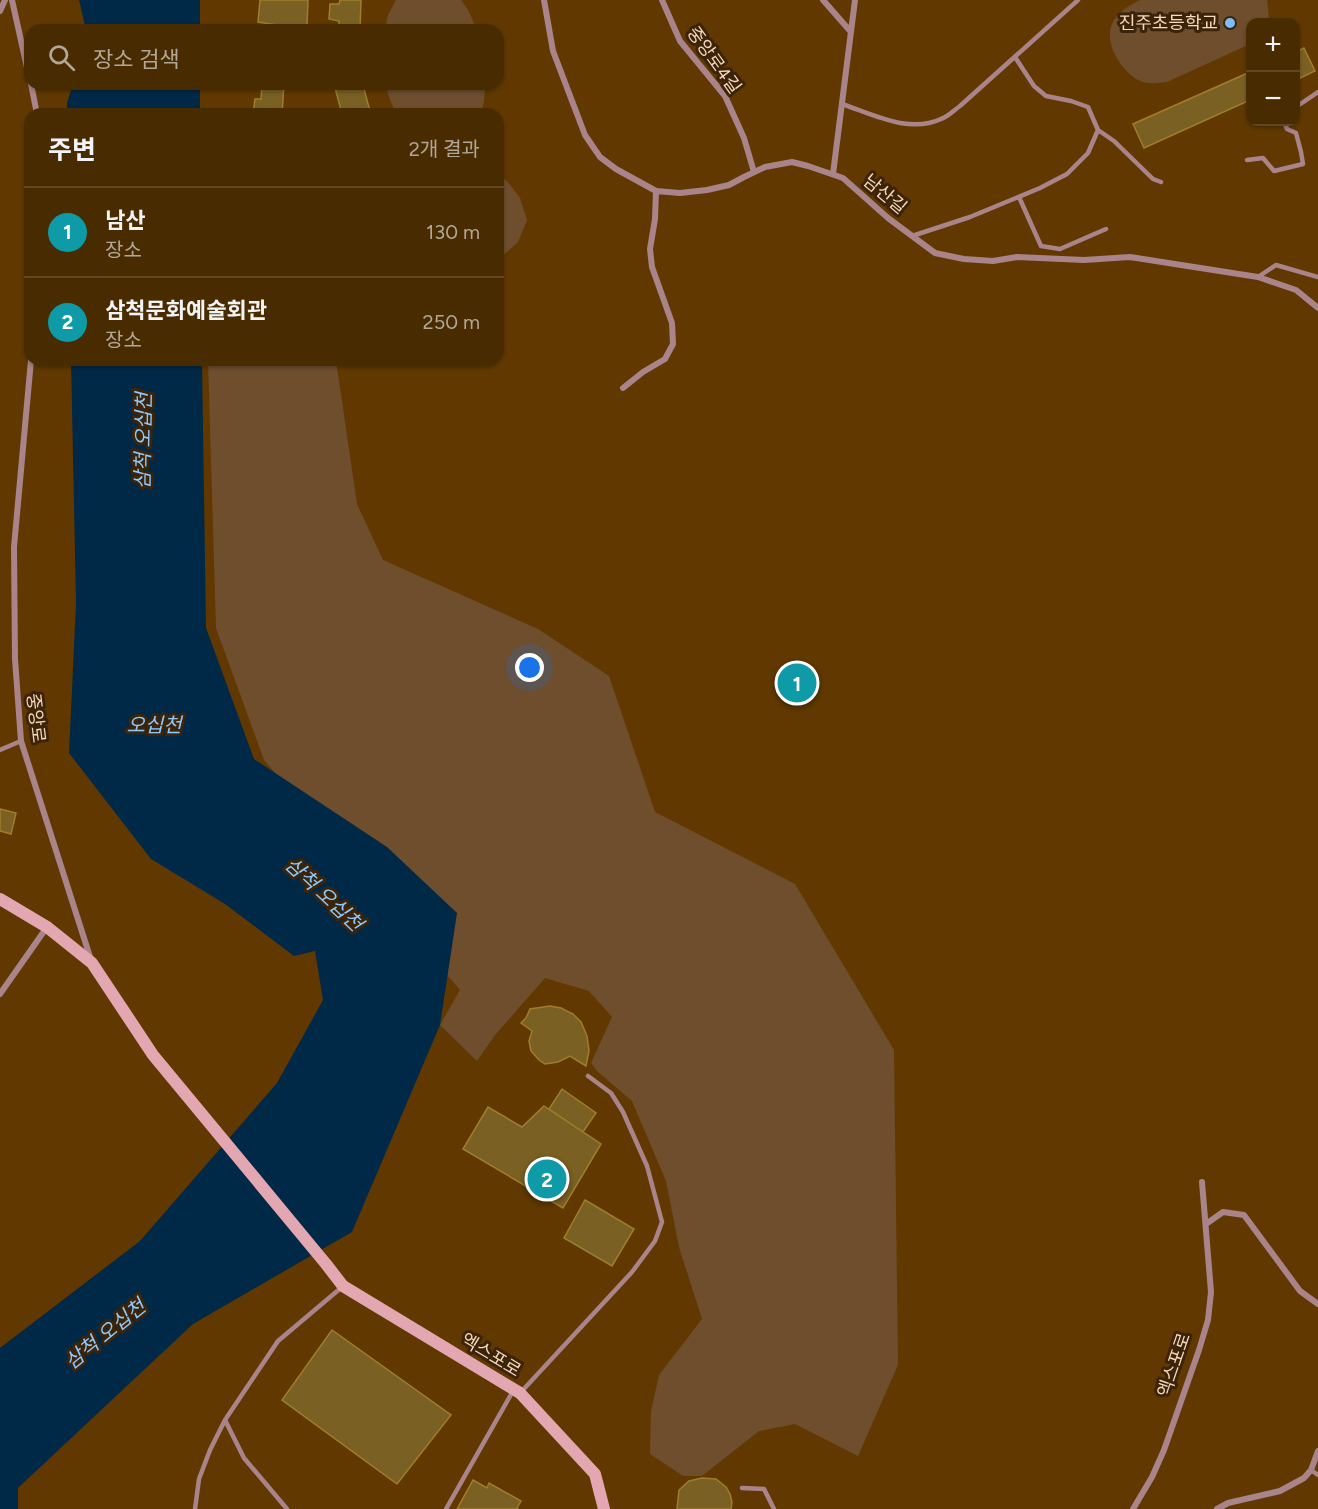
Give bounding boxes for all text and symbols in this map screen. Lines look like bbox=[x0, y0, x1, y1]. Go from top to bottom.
place label: 진주초등학교 bbox=[1119, 12, 1218, 34]
marker: 진주초등학교 bbox=[1223, 16, 1237, 30]
map controls bbox=[1246, 18, 1300, 126]
button: + bbox=[1246, 18, 1300, 72]
street label: 중앙로4길 bbox=[682, 22, 746, 98]
search box bbox=[24, 24, 504, 90]
icon: search bbox=[45, 41, 78, 74]
text: 장소 검색 bbox=[93, 46, 179, 73]
button: − bbox=[1246, 72, 1300, 126]
text: 주변 bbox=[48, 134, 96, 166]
text: 2개 결과 bbox=[409, 137, 480, 161]
street label: 남산길 bbox=[859, 170, 911, 218]
text: 남산 bbox=[105, 207, 145, 234]
text: 1 bbox=[63, 220, 72, 244]
text: 130 m bbox=[426, 220, 480, 244]
text: 장소 bbox=[105, 238, 142, 262]
text: 삼척문화예술회관 bbox=[105, 297, 267, 324]
text: 2 bbox=[62, 310, 73, 334]
text: 250 m bbox=[423, 310, 480, 334]
text: 장소 bbox=[105, 328, 142, 352]
water label: 삼척 오십천 bbox=[130, 390, 156, 490]
your location bbox=[515, 653, 544, 682]
pin: 1 bbox=[778, 660, 816, 706]
street label: 중앙로 bbox=[22, 692, 50, 744]
water label: 오십천 bbox=[126, 713, 184, 737]
water label: 삼척 오십천 bbox=[280, 852, 370, 938]
pin: 2 bbox=[528, 1156, 566, 1202]
water label: 삼척 오십천 bbox=[60, 1293, 152, 1374]
street label: 엑스포로 bbox=[457, 1329, 525, 1381]
street label: 엑스포로 bbox=[1153, 1330, 1195, 1400]

